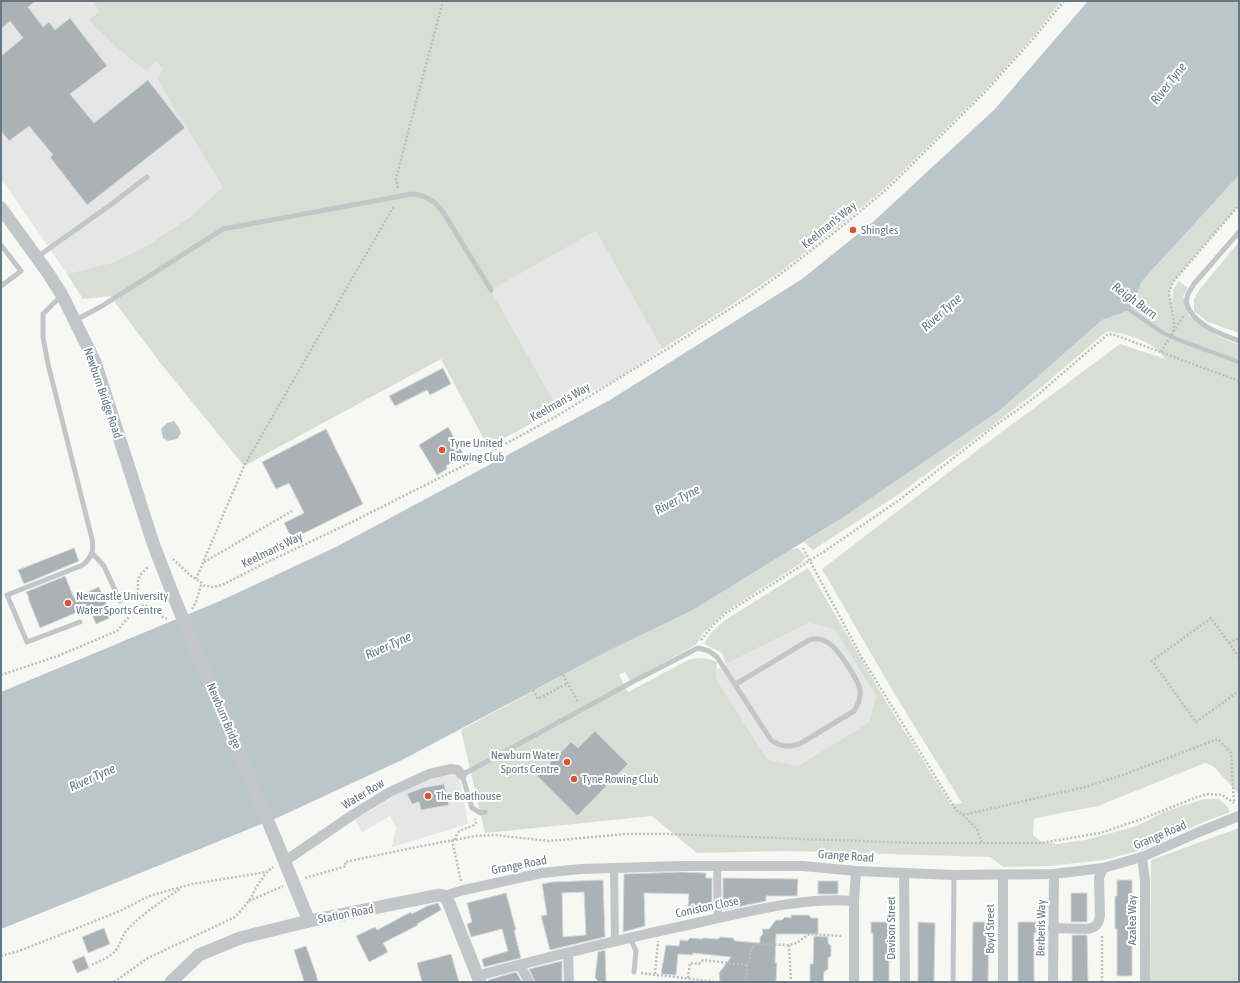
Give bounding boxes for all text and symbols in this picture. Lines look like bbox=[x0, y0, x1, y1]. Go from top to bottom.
water label: River Tyne bbox=[1147, 59, 1189, 107]
street label: Keelman's Way bbox=[799, 199, 859, 251]
place label: Shingles bbox=[861, 223, 898, 237]
marker: Shingles bbox=[848, 225, 858, 235]
water label: Reigh Burn bbox=[1109, 279, 1161, 322]
water label: River Tyne bbox=[918, 290, 965, 334]
street label: Newburn Bridge Road bbox=[81, 346, 125, 440]
street label: Keelman's Way bbox=[528, 380, 592, 424]
place label: Tyne United Rowing Club bbox=[450, 436, 504, 464]
marker: Tyne United Rowing Club bbox=[437, 445, 447, 455]
water label: River Tyne bbox=[652, 481, 702, 518]
street label: Keelman's Way bbox=[239, 529, 305, 571]
place label: Newcastle University Water Sports Centre bbox=[76, 589, 168, 617]
marker: Newcastle University Water Sports Centre bbox=[63, 598, 73, 608]
water label: River Tyne bbox=[363, 629, 414, 662]
street label: Newburn Bridge bbox=[204, 681, 244, 751]
place label: Newburn Water Sports Centre bbox=[491, 748, 559, 776]
marker: Newburn Water Sports Centre bbox=[562, 757, 572, 767]
water label: River Tyne bbox=[67, 761, 118, 794]
place label: Tyne Rowing Club bbox=[582, 772, 659, 786]
marker: Tyne Rowing Club bbox=[569, 774, 579, 784]
street label: Water Row bbox=[339, 776, 387, 812]
place label: The Boathouse bbox=[436, 789, 501, 803]
marker: The Boathouse bbox=[423, 791, 433, 801]
street label: Grange Road bbox=[1131, 818, 1189, 852]
street label: Grange Road bbox=[818, 847, 874, 865]
street label: Grange Road bbox=[490, 853, 548, 877]
street label: Coniston Close bbox=[674, 893, 740, 921]
street label: Azalea Way bbox=[1125, 895, 1139, 945]
street label: Davison Street bbox=[884, 896, 898, 960]
street label: Berberis Way bbox=[1034, 899, 1048, 957]
street label: Station Road bbox=[317, 902, 375, 926]
street label: Boyd Street bbox=[983, 904, 997, 954]

